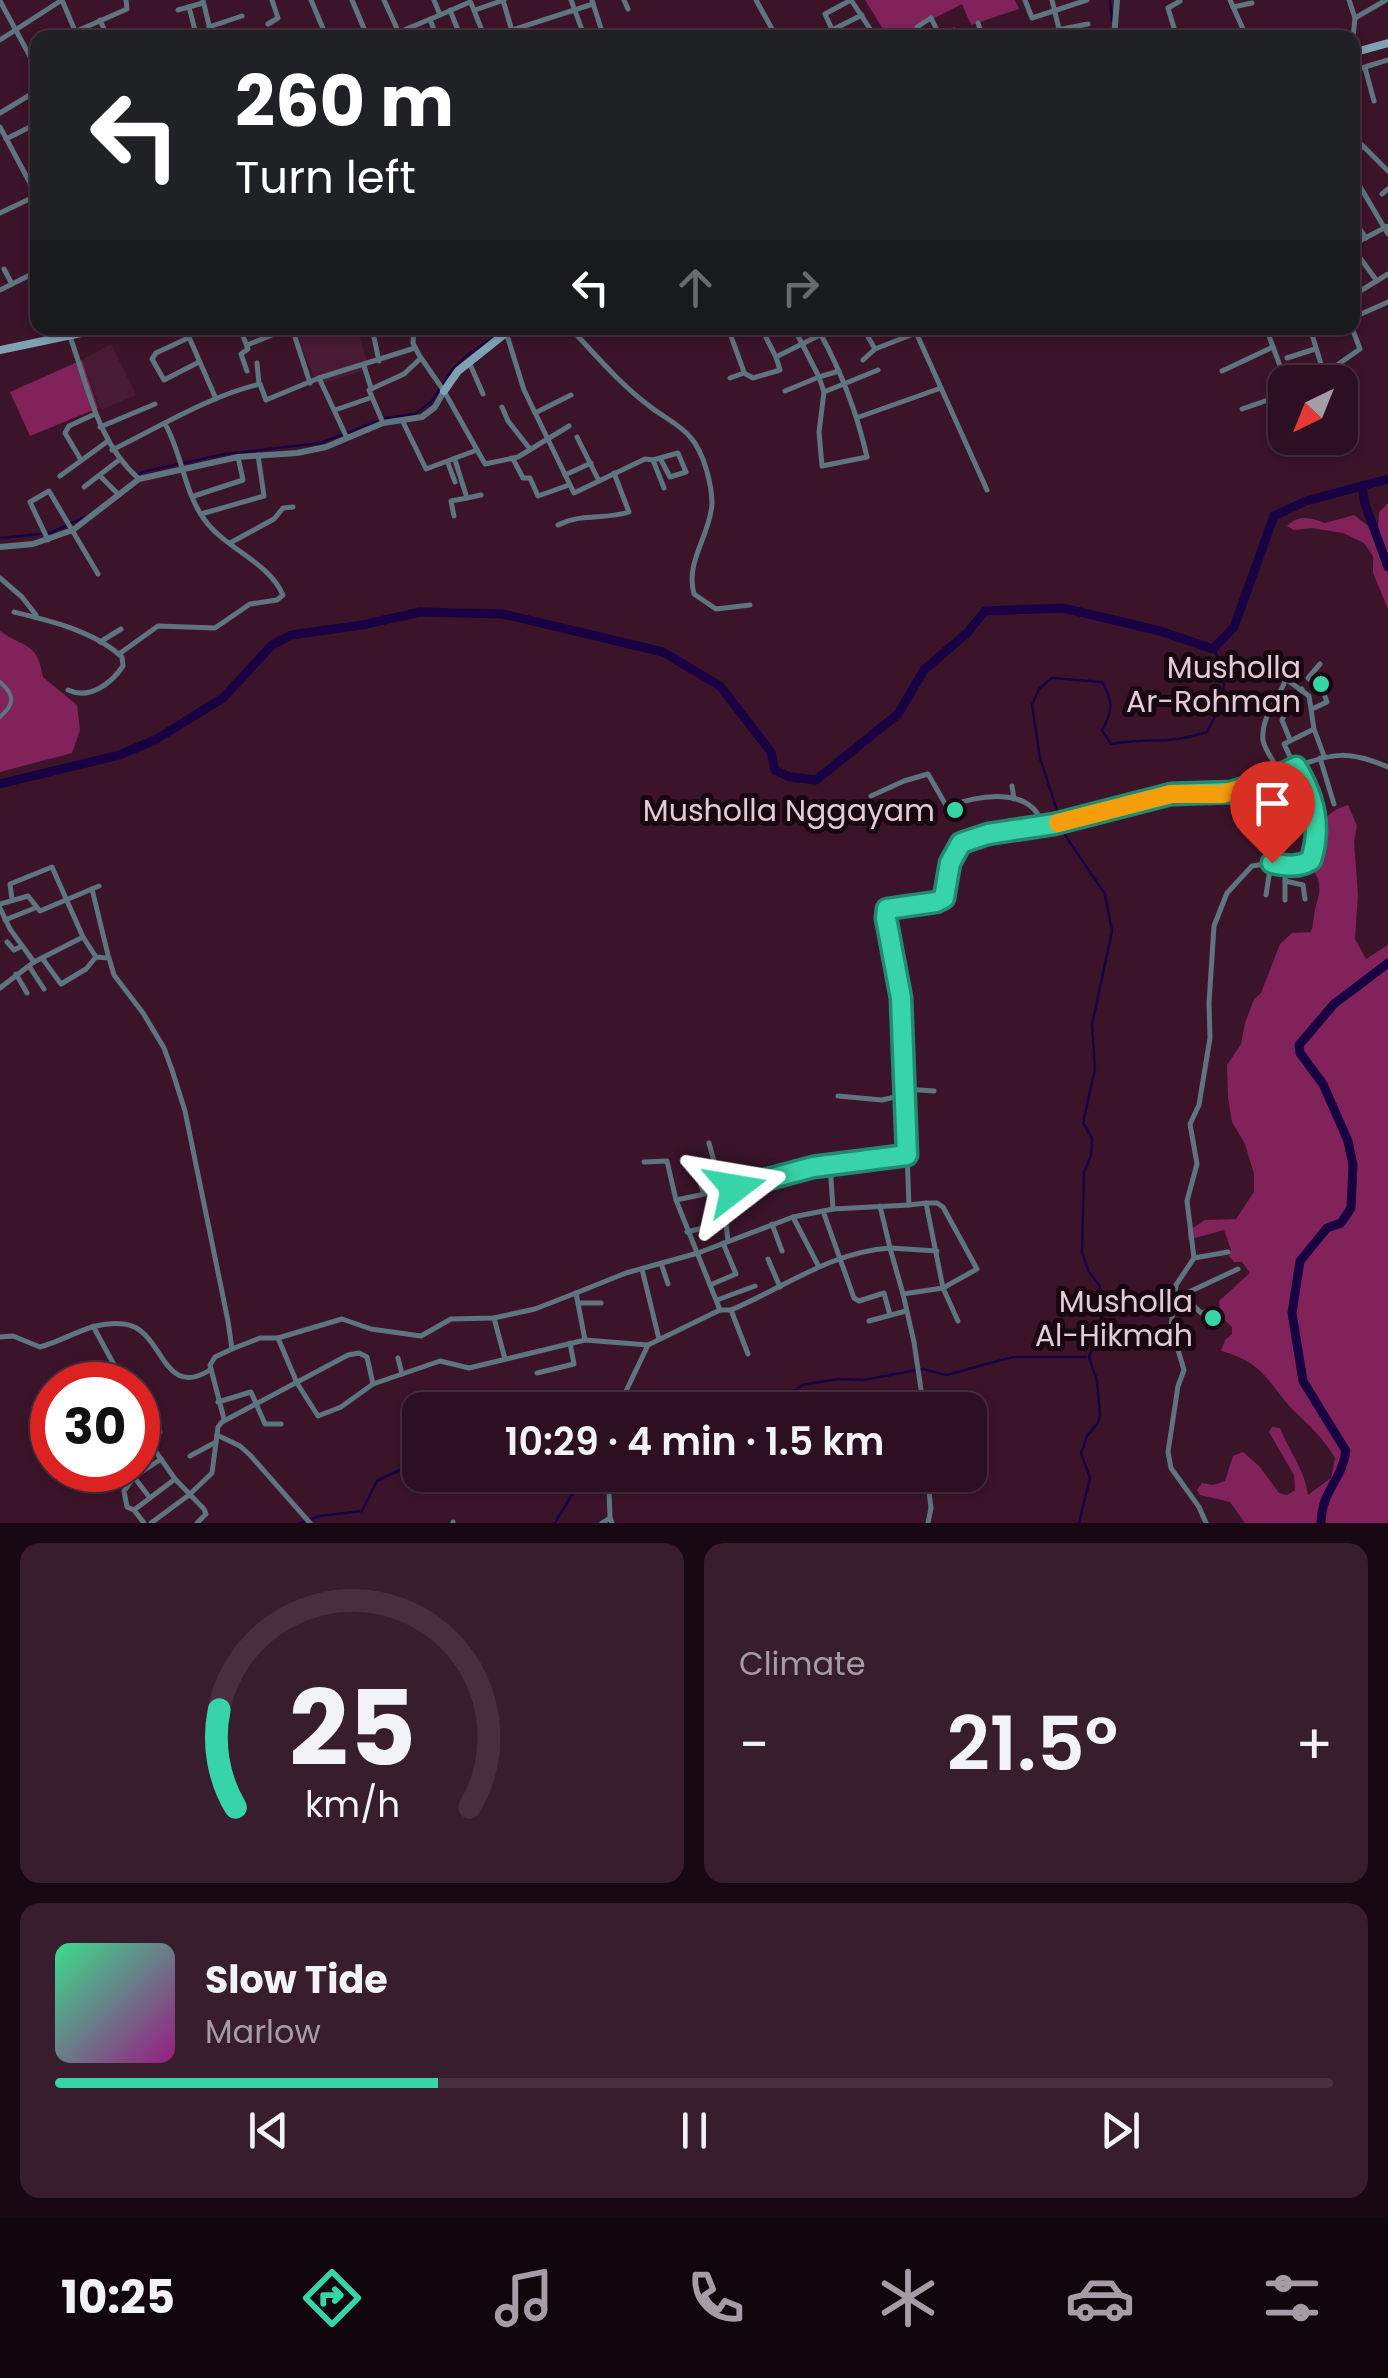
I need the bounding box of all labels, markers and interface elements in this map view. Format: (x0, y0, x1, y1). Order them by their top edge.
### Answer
text: 260 m (235, 52, 454, 151)
icon: left (70, 70, 200, 200)
text: Turn left (235, 146, 416, 209)
icon: left (563, 260, 618, 315)
icon: ahead (668, 260, 723, 315)
icon: right (773, 260, 828, 315)
north arrow (1268, 365, 1358, 455)
map controls (1268, 365, 1358, 455)
place label: Musholla Ar-Rohman (1126, 646, 1301, 723)
marker: Musholla Ar-Rohman (1310, 673, 1332, 695)
pin (1230, 761, 1315, 864)
icon: arrive (1245, 776, 1300, 831)
place label: Musholla Nggayam (643, 789, 935, 832)
marker: Musholla Nggayam (944, 799, 966, 821)
position arrow (683, 1136, 787, 1240)
place label: Musholla Al-Hikmah (1035, 1280, 1193, 1357)
marker: Musholla Al-Hikmah (1202, 1307, 1224, 1329)
speed limit sign: 30 (30, 1362, 160, 1492)
text: 10:29 · 4 min · 1.5 km (505, 1415, 884, 1468)
text: Climate (739, 1641, 866, 1686)
text: 25 (289, 1656, 415, 1801)
text: 21.5° (947, 1691, 1118, 1796)
text: − (739, 1706, 769, 1783)
text: + (1295, 1706, 1333, 1783)
text: km/h (304, 1779, 400, 1830)
text: Slow Tide (205, 1953, 388, 2006)
text: Marlow (205, 2009, 321, 2054)
icon: previous (241, 2103, 296, 2158)
icon: pause (667, 2103, 722, 2158)
icon: next (1093, 2103, 1148, 2158)
icon: directions (297, 2263, 367, 2333)
icon: music (489, 2263, 559, 2333)
icon: phone (681, 2263, 751, 2333)
icon: climate (873, 2263, 943, 2333)
icon: car (1065, 2263, 1135, 2333)
icon: filters (1257, 2263, 1327, 2333)
text: 10:25 (61, 2266, 175, 2329)

